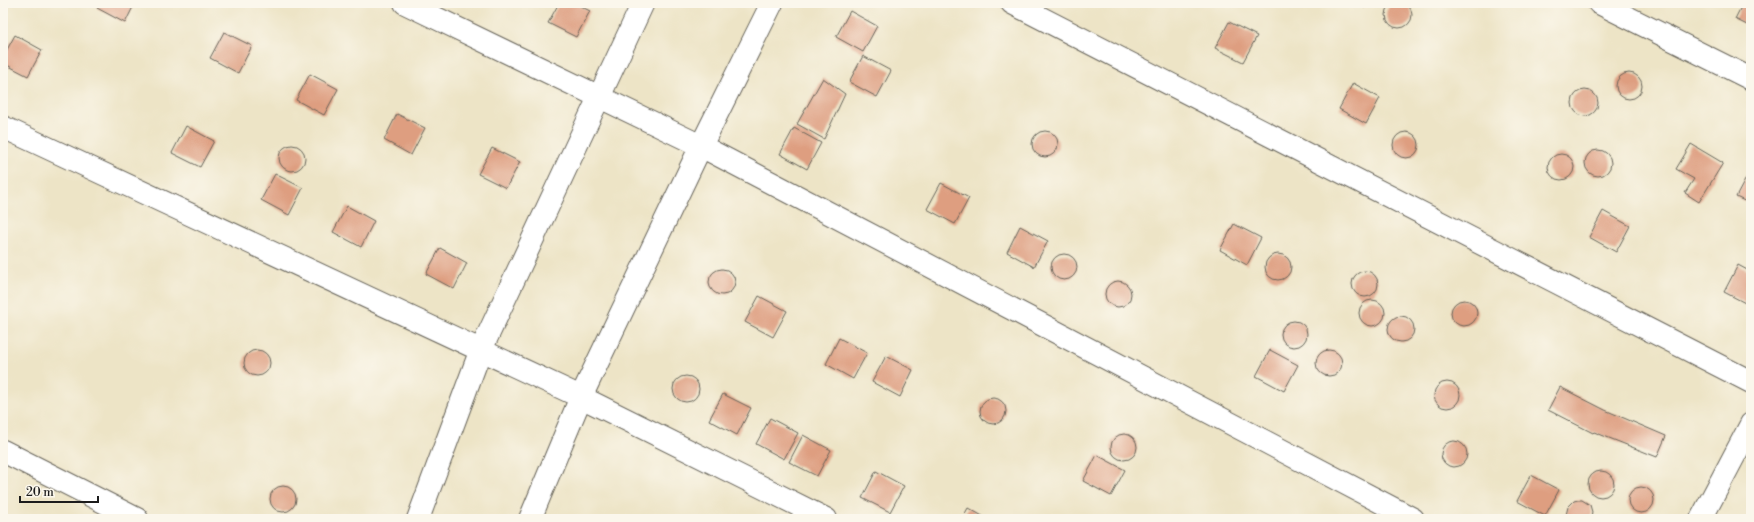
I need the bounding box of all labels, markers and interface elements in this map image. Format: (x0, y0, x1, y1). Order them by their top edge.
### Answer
scale bar (20, 478, 98, 504)
text: 20 m (26, 485, 54, 500)

